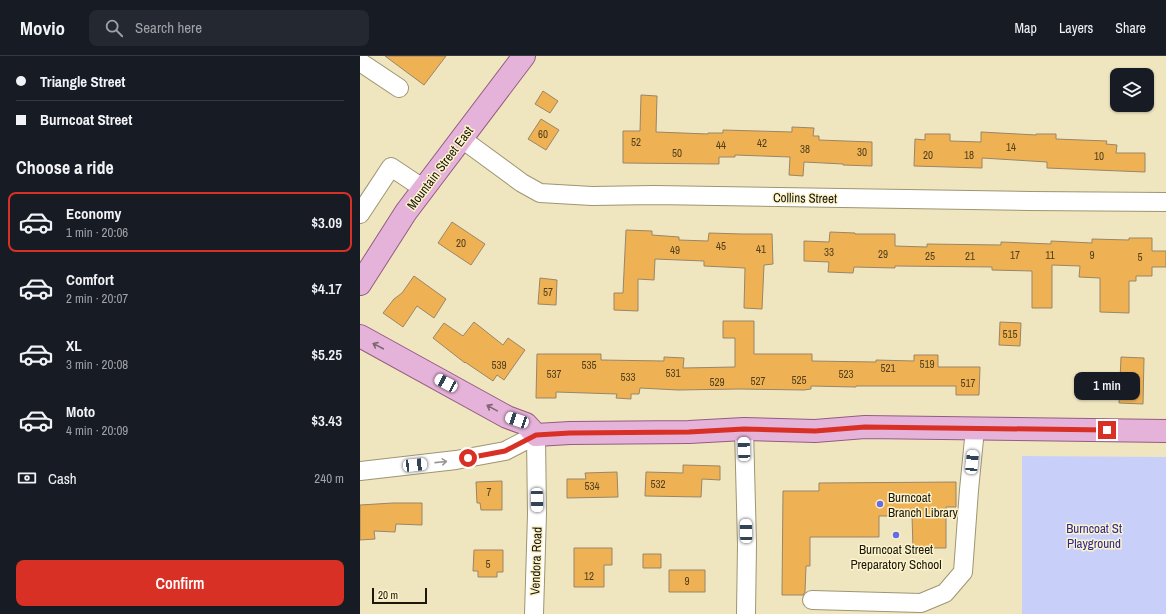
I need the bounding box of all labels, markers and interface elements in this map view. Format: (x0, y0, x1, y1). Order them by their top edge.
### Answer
search box (89, 10, 369, 46)
text: Movio (20, 15, 65, 41)
icon: search (103, 17, 125, 39)
text: Search here (135, 17, 202, 38)
text: Map (1015, 19, 1037, 37)
text: Layers (1059, 19, 1093, 37)
text: Share (1115, 19, 1146, 37)
map controls (1110, 68, 1154, 112)
button: layers (1110, 68, 1154, 112)
text: Triangle Street (40, 71, 125, 92)
text: Burncoat Street (40, 109, 132, 130)
street label: Mountain Street East (403, 123, 477, 213)
house number: 60 (538, 127, 548, 141)
house number: 52 (631, 135, 641, 149)
house number: 42 (757, 136, 767, 150)
house number: 44 (716, 138, 726, 152)
house number: 14 (1006, 140, 1016, 154)
house number: 38 (800, 142, 810, 156)
house number: 30 (857, 145, 867, 159)
house number: 50 (672, 146, 682, 160)
house number: 20 (923, 148, 933, 162)
house number: 18 (964, 148, 974, 162)
house number: 10 (1094, 149, 1104, 163)
text: Choose a ride (16, 155, 114, 180)
street label: Collins Street (773, 189, 837, 207)
text: Economy (66, 203, 121, 224)
icon: car (18, 204, 54, 240)
text: $3.09 (311, 212, 342, 233)
text: 1 min · 20:06 (66, 224, 128, 241)
house number: 20 (456, 236, 466, 250)
house number: 45 (716, 239, 726, 253)
house number: 41 (756, 242, 766, 256)
house number: 49 (670, 243, 680, 257)
house number: 33 (824, 245, 834, 259)
house number: 29 (878, 247, 888, 261)
house number: 17 (1010, 248, 1020, 262)
house number: 11 (1045, 248, 1055, 262)
house number: 9 (1089, 248, 1095, 262)
house number: 25 (925, 249, 935, 263)
house number: 21 (965, 249, 975, 263)
house number: 5 (1137, 250, 1143, 264)
text: Comfort (66, 269, 114, 290)
icon: car (18, 270, 54, 306)
text: $4.17 (311, 278, 342, 299)
house number: 57 (543, 285, 553, 299)
text: 2 min · 20:07 (66, 290, 128, 307)
house number: 515 (1002, 327, 1018, 341)
text: XL (66, 335, 82, 356)
icon: car (18, 336, 54, 372)
one-way arrow (372, 341, 384, 349)
text: $5.25 (311, 344, 342, 365)
text: 3 min · 20:08 (66, 356, 128, 373)
house number: 519 (919, 357, 935, 371)
house number: 539 (491, 358, 507, 372)
house number: 535 (581, 358, 597, 372)
house number: 521 (880, 361, 896, 375)
house number: 531 (665, 366, 681, 380)
house number: 537 (546, 367, 562, 381)
house number: 523 (838, 367, 854, 381)
house number: 533 (620, 370, 636, 384)
car (433, 372, 459, 394)
callout: 1 min (1074, 372, 1140, 400)
house number: 525 (791, 373, 807, 387)
house number: 527 (750, 374, 766, 388)
house number: 529 (709, 375, 725, 389)
house number: 517 (960, 376, 976, 390)
text: 1 min (1093, 377, 1121, 394)
text: Moto (66, 401, 95, 422)
icon: car (18, 402, 54, 438)
one-way arrow (486, 404, 498, 412)
text: $3.43 (311, 410, 342, 431)
car (504, 410, 530, 430)
route end (1098, 421, 1116, 439)
text: 4 min · 20:09 (66, 422, 128, 439)
car (738, 437, 750, 461)
route start (459, 449, 477, 467)
car (965, 449, 979, 475)
car (402, 458, 428, 472)
one-way arrow (434, 458, 447, 466)
icon: cash (16, 467, 38, 489)
text: Cash (48, 468, 77, 489)
text: 240 m (314, 470, 344, 487)
house number: 532 (650, 477, 666, 491)
house number: 534 (584, 479, 600, 493)
house number: 7 (486, 485, 492, 499)
car (531, 488, 543, 512)
place label: Burncoat Branch Library (888, 489, 959, 521)
marker: Burncoat Branch Library (875, 499, 885, 509)
car (740, 519, 752, 543)
park label: Burncoat St Playground (1066, 520, 1122, 552)
street label: Vendora Road (526, 527, 546, 595)
marker: Burncoat Street Preparatory School (891, 530, 901, 540)
place label: Burncoat Street Preparatory School (850, 541, 942, 573)
house number: 5 (485, 557, 491, 571)
button: Confirm (16, 560, 344, 606)
house number: 12 (584, 569, 594, 583)
house number: 9 (684, 574, 690, 588)
scale bar (372, 586, 427, 605)
text: 20 m (378, 588, 398, 602)

